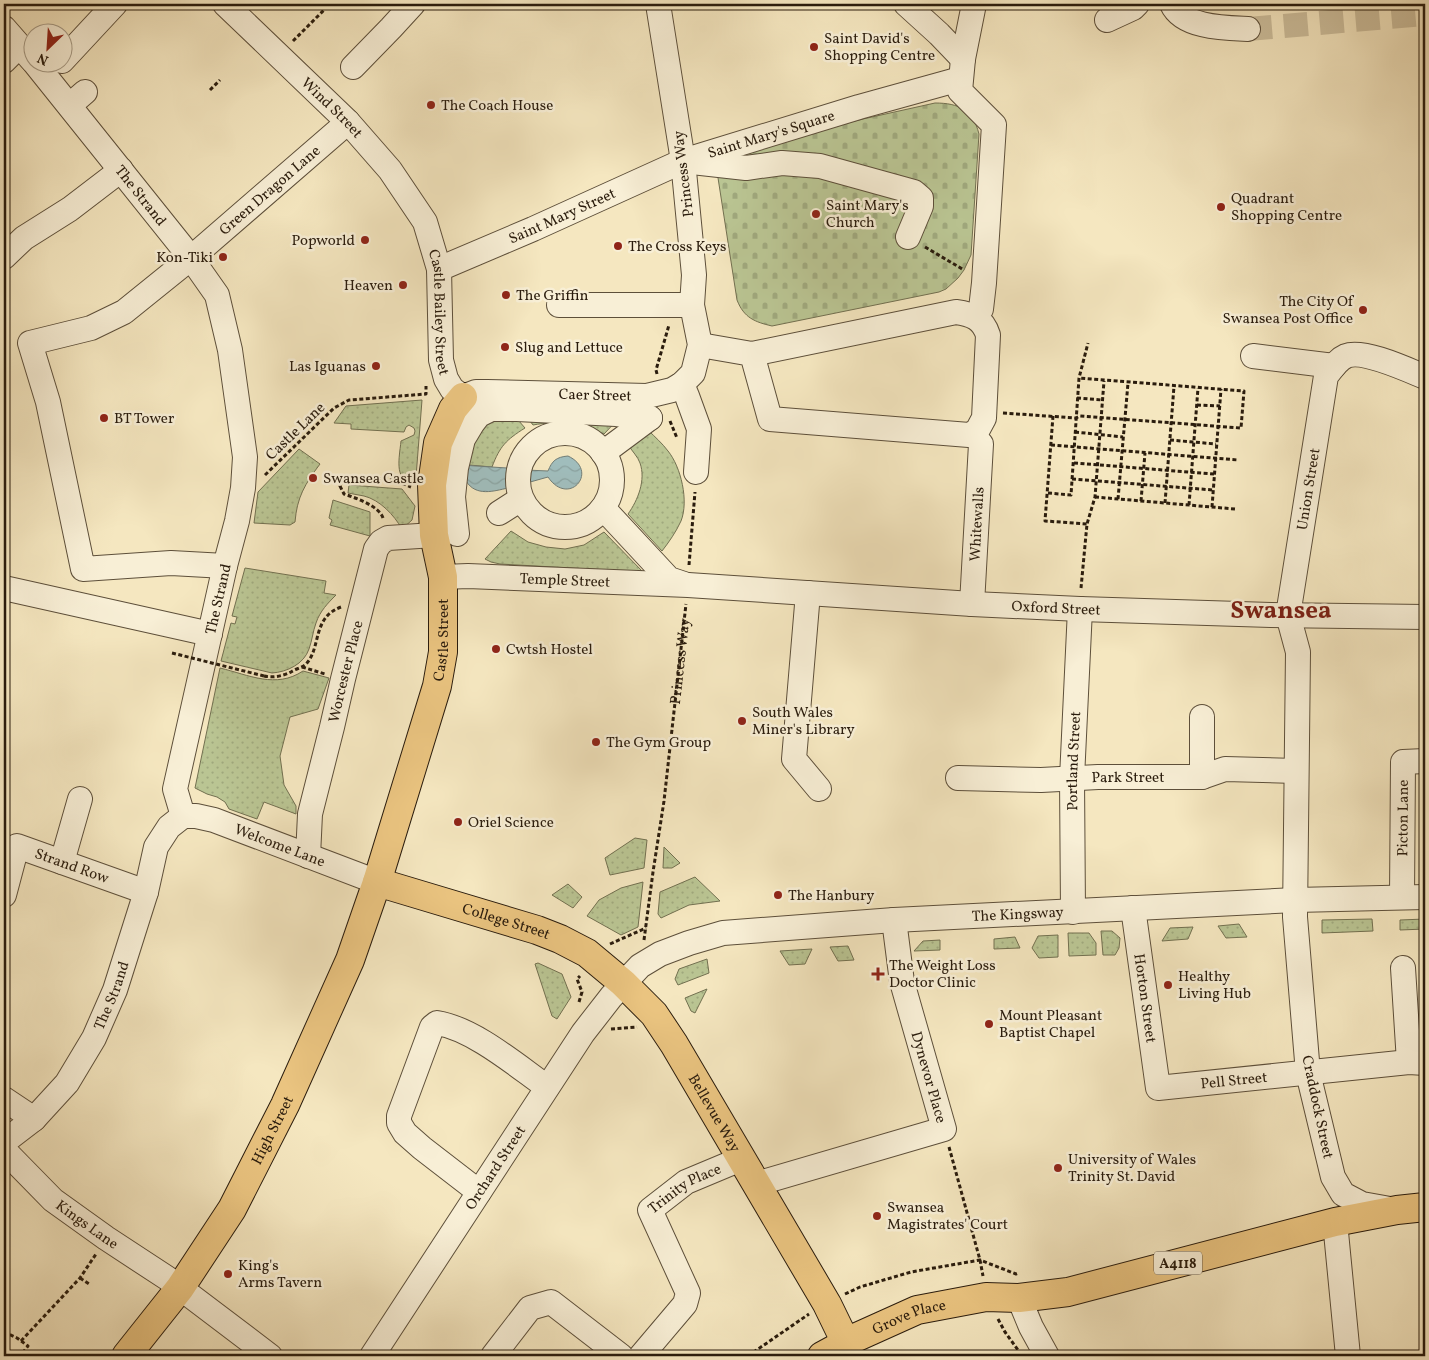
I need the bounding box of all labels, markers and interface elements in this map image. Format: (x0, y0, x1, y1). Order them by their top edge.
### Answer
north arrow (22, 22, 72, 72)
place label: Saint David's Shopping Centre (824, 29, 935, 67)
marker: Saint David's Shopping Centre (808, 41, 820, 53)
text: N (35, 48, 52, 69)
street label: Wind Street (296, 73, 367, 143)
place label: The Coach House (441, 96, 553, 117)
marker: The Coach House (425, 99, 437, 111)
street label: Saint Mary's Square (706, 106, 838, 165)
street label: Princess Way (669, 129, 700, 218)
street label: Green Dragon Lane (215, 141, 326, 241)
street label: The Strand (109, 162, 171, 231)
street label: Saint Mary Street (506, 184, 619, 250)
place label: Quadrant Shopping Centre (1231, 189, 1342, 227)
place label: Saint Mary's Church (826, 196, 909, 234)
marker: Quadrant Shopping Centre (1215, 201, 1227, 213)
marker: Saint Mary's Church (810, 208, 822, 220)
place label: Popworld (291, 231, 355, 252)
marker: Popworld (359, 234, 371, 246)
place label: The Cross Keys (628, 237, 727, 258)
marker: The Cross Keys (612, 240, 624, 252)
street label: Castle Bailey Street (422, 247, 454, 378)
place label: Kon-Tiki (156, 248, 213, 269)
marker: Kon-Tiki (217, 251, 229, 263)
place label: Heaven (344, 276, 393, 297)
marker: Heaven (397, 279, 409, 291)
place label: The Griffin (516, 286, 589, 307)
marker: The Griffin (500, 289, 512, 301)
place label: The City Of Swansea Post Office (1223, 292, 1355, 330)
marker: The City Of Swansea Post Office (1357, 304, 1369, 316)
place label: Slug and Lettuce (515, 338, 623, 359)
marker: Slug and Lettuce (499, 341, 511, 353)
place label: Las Iguanas (289, 357, 366, 378)
marker: Las Iguanas (370, 360, 382, 372)
street label: Caer Street (558, 385, 632, 408)
street label: Castle Lane (262, 398, 330, 466)
place label: BT Tower (114, 409, 174, 430)
marker: BT Tower (98, 412, 110, 424)
street label: Union Street (1293, 447, 1326, 532)
place label: Swansea Castle (323, 469, 424, 490)
marker: Swansea Castle (307, 472, 319, 484)
street label: Whitewalls (965, 486, 991, 562)
street label: The Strand (201, 562, 238, 637)
street label: Temple Street (519, 569, 611, 594)
district label: Swansea (1230, 594, 1332, 629)
street label: Oxford Street (1011, 597, 1101, 622)
street label: Castle Street (429, 599, 455, 683)
street label: Princess Way (666, 617, 696, 706)
street label: Worcester Place (324, 618, 369, 725)
place label: Cwtsh Hostel (506, 640, 593, 661)
marker: Cwtsh Hostel (490, 643, 502, 655)
place label: South Wales Miner's Library (752, 703, 855, 741)
street label: Portland Street (1063, 711, 1087, 811)
marker: South Wales Miner's Library (736, 715, 748, 727)
place label: The Gym Group (606, 733, 711, 754)
marker: The Gym Group (590, 736, 602, 748)
street label: Park Street (1091, 768, 1164, 789)
street label: Picton Lane (1393, 779, 1415, 857)
place label: Oriel Science (468, 813, 554, 834)
marker: Oriel Science (452, 816, 464, 828)
street label: Welcome Lane (231, 820, 328, 873)
street label: Strand Row (32, 844, 112, 890)
place label: The Hanbury (788, 886, 874, 907)
marker: The Hanbury (772, 889, 784, 901)
street label: College Street (459, 899, 553, 946)
street label: The Kingsway (971, 903, 1064, 928)
street label: Horton Street (1127, 952, 1161, 1044)
place label: The Weight Loss Doctor Clinic (889, 956, 996, 994)
street label: The Strand (90, 959, 135, 1034)
marker: The Weight Loss Doctor Clinic (871, 967, 885, 981)
place label: Healthy Living Hub (1178, 967, 1251, 1005)
marker: Healthy Living Hub (1162, 979, 1174, 991)
place label: Mount Pleasant Baptist Chapel (999, 1006, 1102, 1044)
marker: Mount Pleasant Baptist Chapel (983, 1018, 995, 1030)
street label: Dynevor Place (904, 1029, 951, 1126)
street label: Craddock Street (1295, 1054, 1338, 1161)
street label: Pell Street (1200, 1068, 1268, 1096)
street label: Bellevue Way (682, 1071, 745, 1157)
street label: High Street (247, 1093, 300, 1169)
street label: Orchard Street (461, 1122, 532, 1215)
place label: University of Wales Trinity St. David (1068, 1150, 1196, 1188)
street label: Trinity Place (644, 1159, 725, 1220)
marker: University of Wales Trinity St. David (1052, 1162, 1064, 1174)
street label: Kings Lane (51, 1196, 122, 1255)
place label: Swansea Magistrates' Court (887, 1198, 1008, 1236)
marker: Swansea Magistrates' Court (871, 1210, 883, 1222)
road number: A4118 (1154, 1252, 1202, 1274)
place label: King's Arms Tavern (238, 1256, 322, 1294)
marker: King's Arms Tavern (222, 1268, 234, 1280)
street label: Grove Place (869, 1296, 948, 1341)

